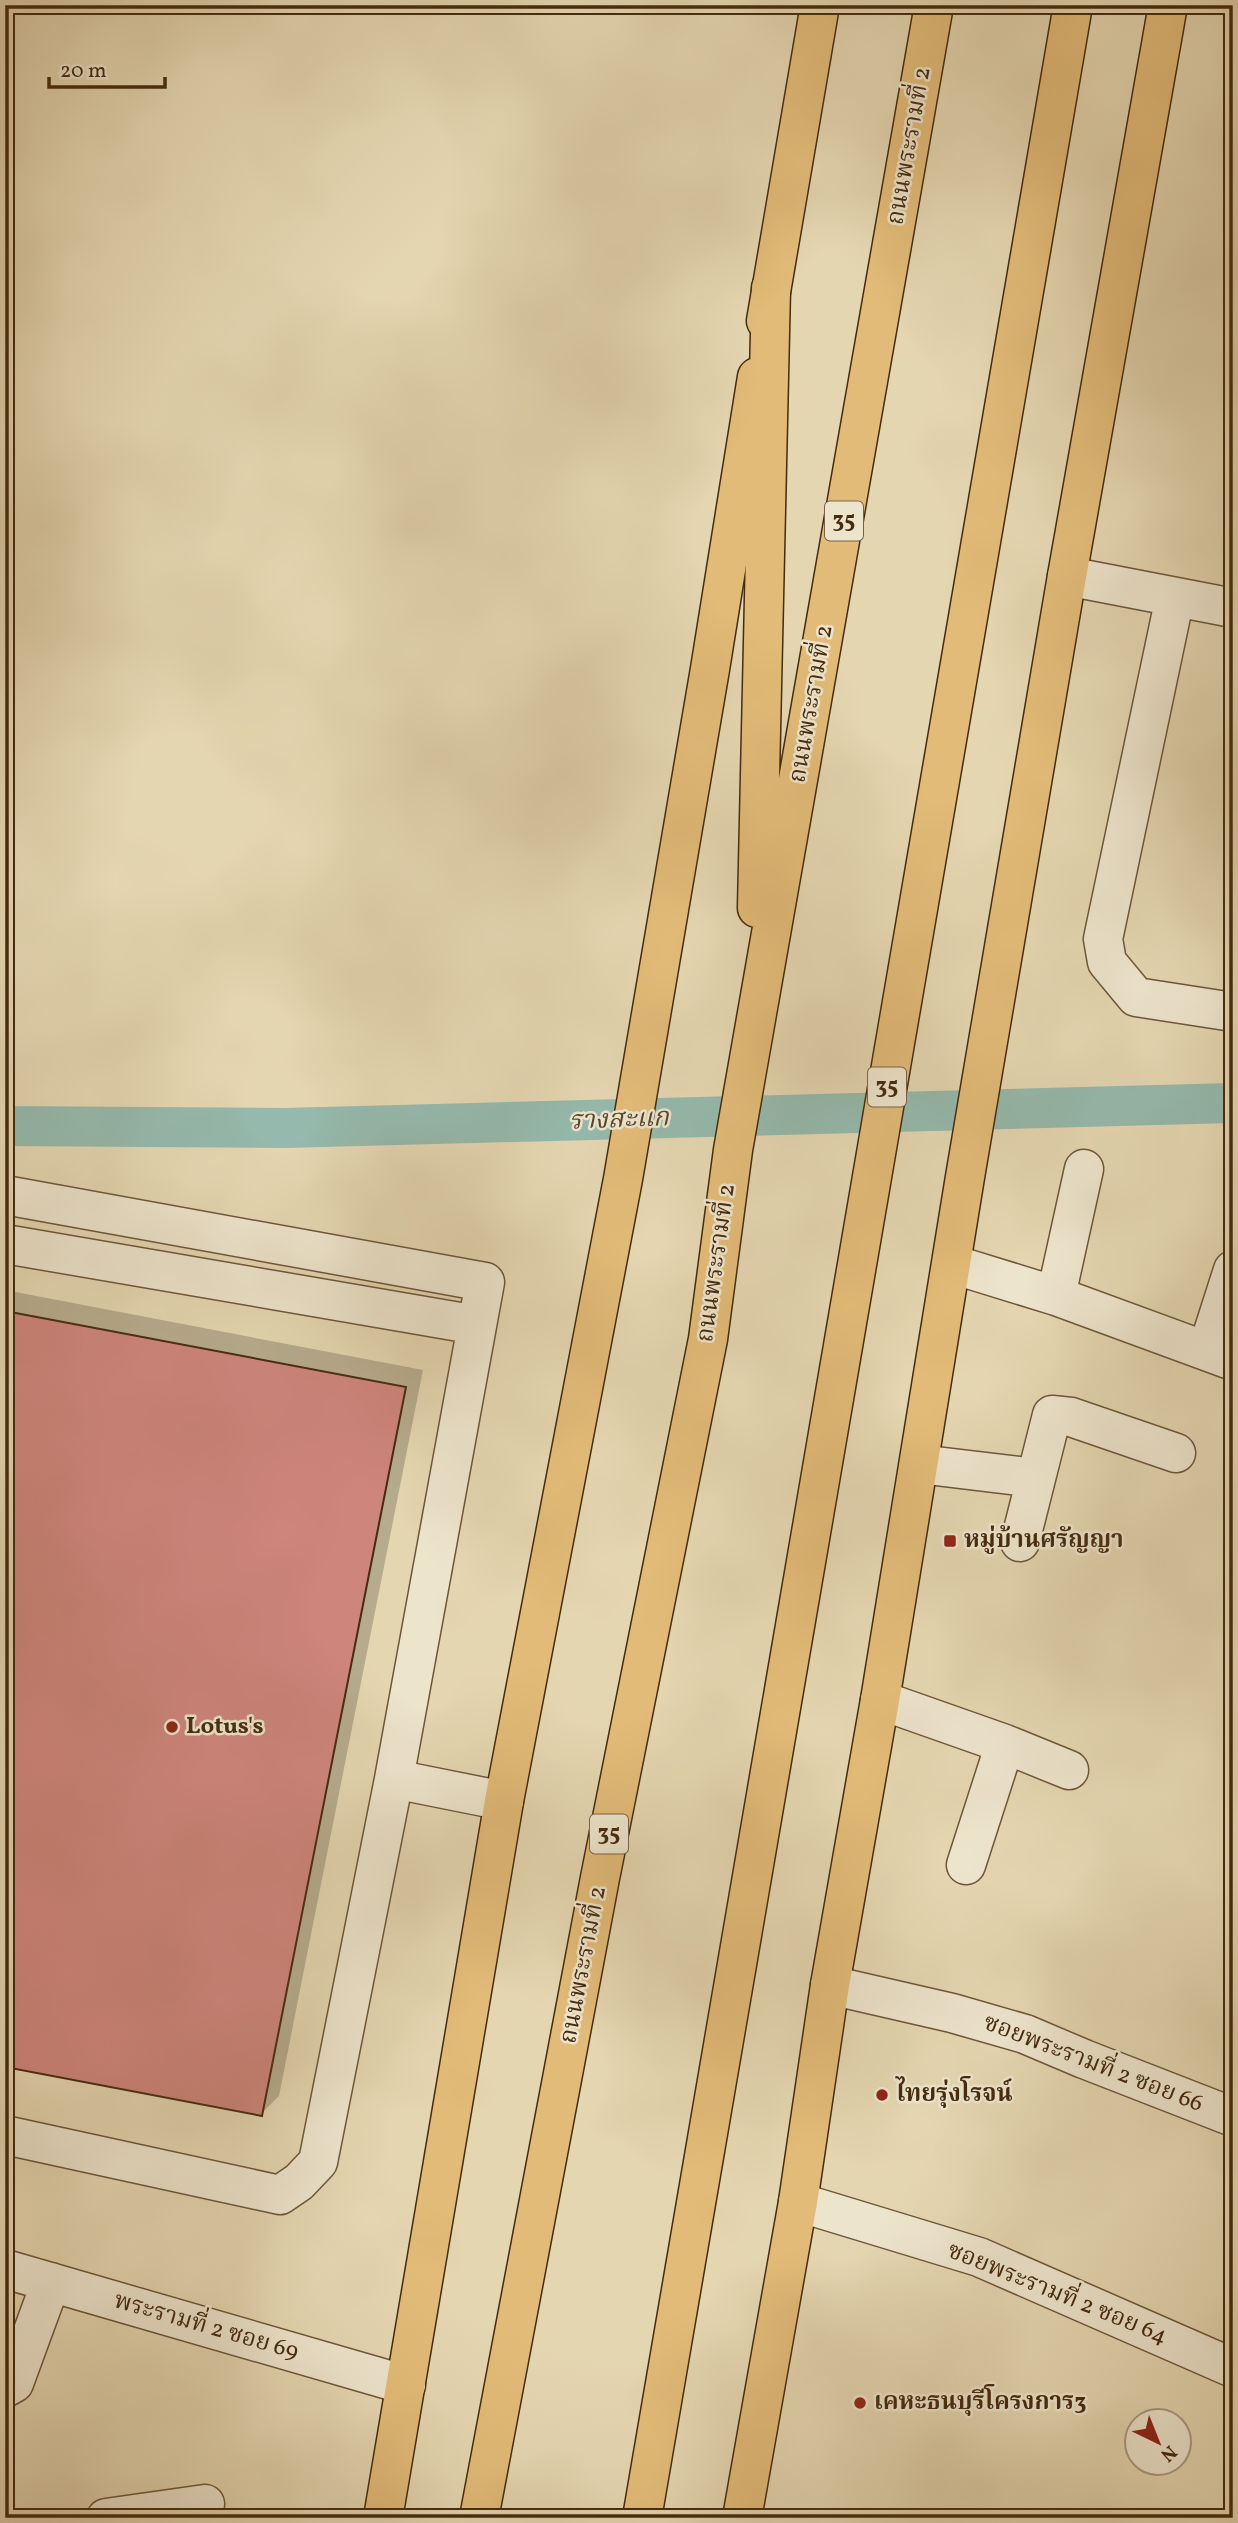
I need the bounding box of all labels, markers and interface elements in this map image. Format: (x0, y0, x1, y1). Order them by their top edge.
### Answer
scale bar (49, 46, 164, 90)
text: 20 m (60, 57, 106, 86)
street label: ถนนพระรามที่ 2 (876, 64, 941, 228)
road number: 35 (825, 502, 863, 540)
street label: ถนนพระรามที่ 2 (778, 622, 843, 786)
road number: 35 (868, 1068, 906, 1106)
water label: รางสะแก (568, 1100, 671, 1140)
street label: ถนนพระรามที่ 2 (686, 1181, 745, 1345)
place label: หมู่บ้านศรัญญา (964, 1524, 1124, 1558)
marker: หมู่บ้านศรัญญา (942, 1533, 958, 1549)
place label: Lotus's (186, 1710, 264, 1744)
marker: Lotus's (164, 1719, 180, 1735)
road number: 35 (590, 1814, 628, 1854)
street label: ถนนพระรามที่ 2 (549, 1883, 616, 2047)
street label: ซอยพระรามที่ 2 ซอย 66 (978, 2004, 1209, 2122)
place label: ไทยรุ่งโรจน์ (895, 2076, 1013, 2112)
marker: ไทยรุ่งโรจน์ (874, 2087, 890, 2103)
street label: ซอยพระรามที่ 2 ซอย 64 (942, 2232, 1173, 2354)
street label: พระรามที่ 2 ซอย 69 (110, 2282, 303, 2370)
place label: เคหะธนบุรีโครงการ3 (874, 2384, 1086, 2420)
marker: เคหะธนบุรีโครงการ3 (852, 2395, 868, 2411)
north arrow (1122, 2408, 1192, 2478)
text: N (1154, 2439, 1182, 2467)

